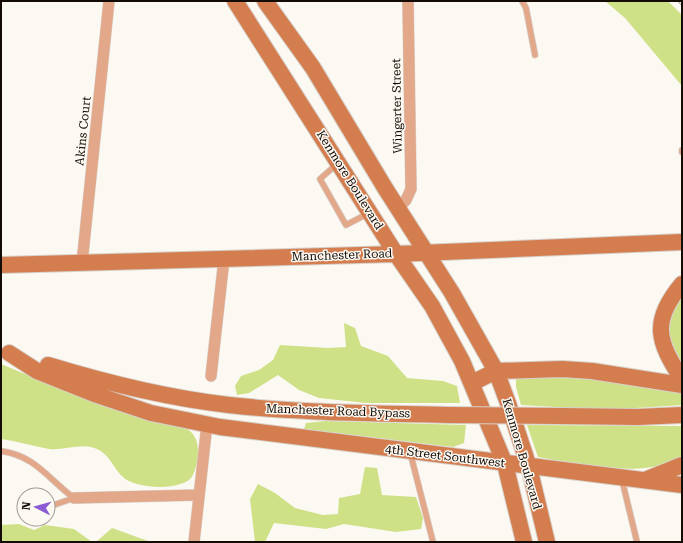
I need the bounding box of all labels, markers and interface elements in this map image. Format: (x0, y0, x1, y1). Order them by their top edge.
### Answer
street label: Wingerter Street (389, 58, 405, 154)
street label: Akins Court (72, 95, 94, 166)
street label: Kenmore Boulevard (314, 128, 386, 232)
street label: Manchester Road (291, 246, 393, 264)
street label: Kenmore Boulevard (500, 397, 545, 511)
street label: Manchester Road Bypass (266, 401, 411, 421)
street label: 4th Street Southwest (384, 442, 506, 470)
north arrow (16, 487, 56, 527)
text: N (20, 501, 34, 511)

